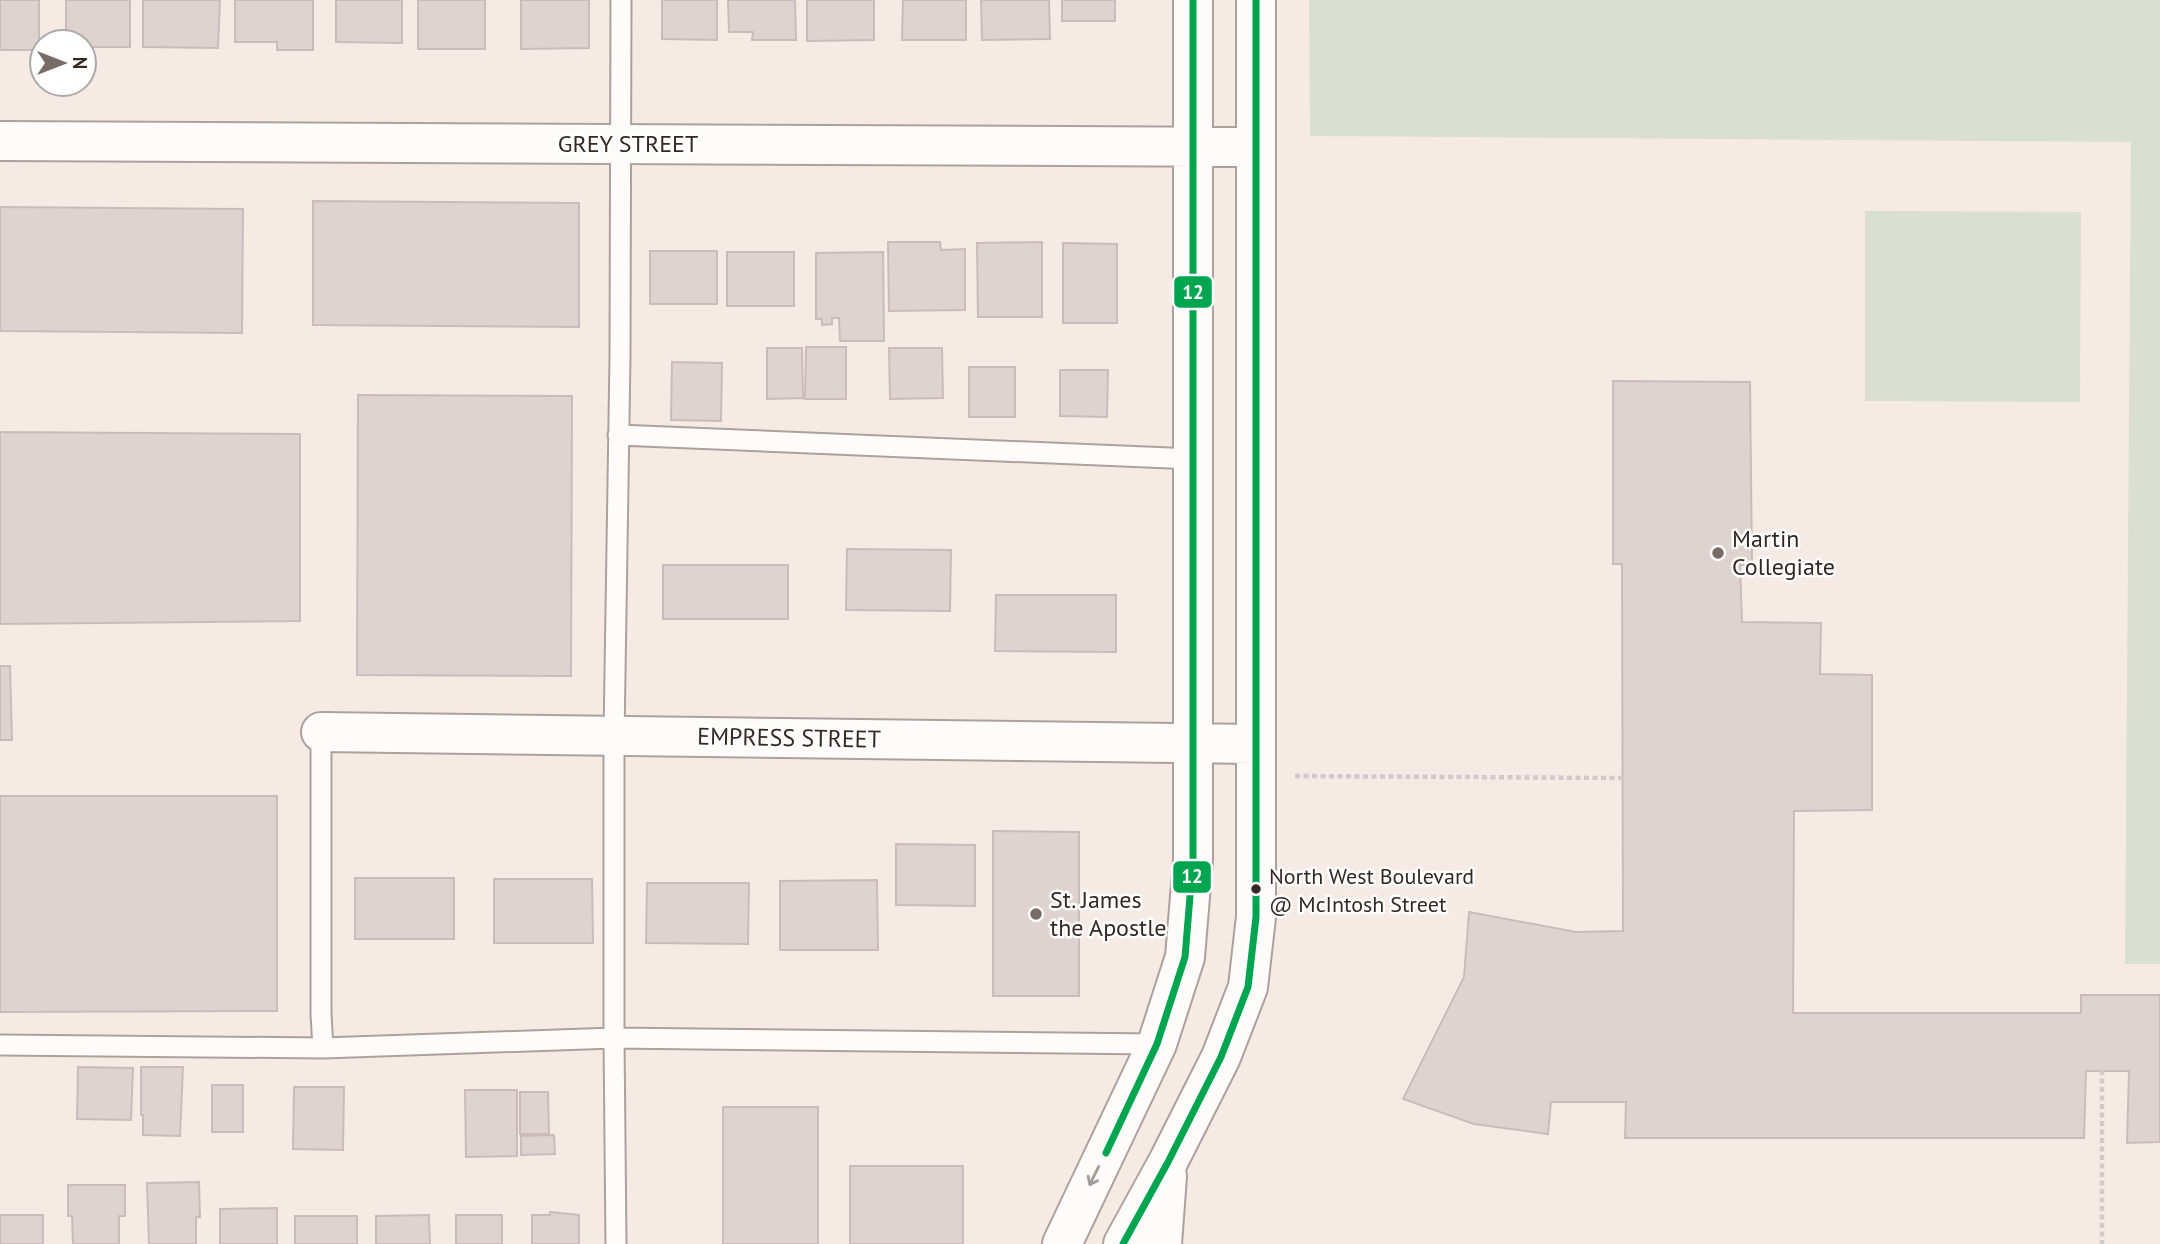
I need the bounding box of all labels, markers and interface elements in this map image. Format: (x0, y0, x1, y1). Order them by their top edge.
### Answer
north arrow (28, 28, 98, 98)
text: N (68, 57, 92, 69)
street label: GREY STREET (558, 128, 698, 159)
line badge: 12 (1173, 275, 1213, 309)
text: 12 (1182, 280, 1204, 304)
place label: Martin Collegiate (1732, 523, 1835, 582)
marker: Martin Collegiate (1710, 545, 1726, 561)
street label: EMPRESS STREET (697, 720, 881, 755)
line badge: 12 (1172, 860, 1212, 894)
place label: North West Boulevard @ McIntosh Street (1269, 862, 1474, 918)
text: 12 (1181, 864, 1203, 888)
marker: North West Boulevard @ McIntosh Street (1249, 882, 1263, 896)
place label: St. James the Apostle (1050, 884, 1166, 943)
marker: St. James the Apostle (1028, 906, 1044, 922)
one-way arrow (1087, 1165, 1100, 1186)

